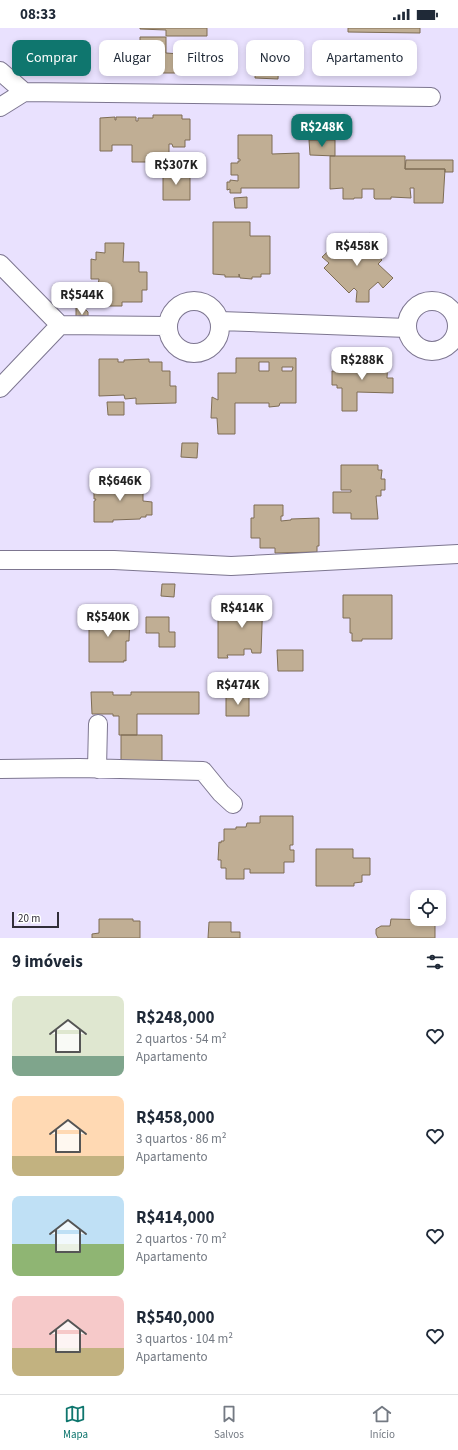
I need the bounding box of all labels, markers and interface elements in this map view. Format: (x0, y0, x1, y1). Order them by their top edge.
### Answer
text: 08:33 (20, 4, 56, 25)
chip: Comprar (12, 40, 91, 76)
chip: Alugar (99, 40, 165, 76)
chip: Filtros (173, 40, 238, 76)
chip: Novo (246, 40, 304, 76)
chip: Apartamento (312, 40, 417, 76)
pin: R$248K (289, 114, 355, 148)
text: R$248K (300, 118, 344, 136)
pin: R$307K (143, 152, 209, 186)
text: R$307K (154, 156, 198, 174)
pin: R$458K (324, 233, 390, 267)
text: R$458K (335, 237, 379, 255)
pin: R$544K (49, 282, 115, 316)
text: R$544K (60, 286, 104, 304)
pin: R$288K (329, 347, 395, 381)
text: R$288K (340, 351, 384, 369)
pin: R$646K (87, 468, 153, 502)
text: R$646K (98, 472, 142, 490)
pin: R$414K (209, 595, 275, 629)
text: R$414K (220, 599, 264, 617)
pin: R$540K (75, 604, 141, 638)
text: R$540K (86, 608, 130, 626)
pin: R$474K (205, 672, 271, 706)
text: R$474K (216, 676, 260, 694)
map controls (410, 890, 446, 926)
button: locate (410, 890, 446, 926)
scale bar (12, 910, 59, 929)
text: 20 m (18, 911, 40, 926)
text: 9 imóveis (12, 950, 83, 974)
icon: filters (424, 951, 446, 973)
text: R$248,000 (136, 1006, 214, 1030)
icon: home (44, 1012, 92, 1060)
icon: heart (424, 1025, 446, 1047)
text: 2 quartos · 54 m² (136, 1030, 227, 1048)
text: Apartamento (136, 1048, 207, 1066)
text: R$458,000 (136, 1106, 214, 1130)
icon: home (44, 1112, 92, 1160)
icon: heart (424, 1125, 446, 1147)
text: 3 quartos · 86 m² (136, 1130, 227, 1148)
text: Apartamento (136, 1148, 207, 1166)
text: R$414,000 (136, 1206, 214, 1230)
icon: home (44, 1212, 92, 1260)
icon: heart (424, 1225, 446, 1247)
text: 2 quartos · 70 m² (136, 1230, 227, 1248)
text: Apartamento (136, 1248, 207, 1266)
text: R$540,000 (136, 1306, 214, 1330)
icon: home (44, 1312, 92, 1360)
icon: heart (424, 1325, 446, 1347)
text: 3 quartos · 104 m² (136, 1330, 233, 1348)
text: Apartamento (136, 1348, 207, 1366)
tab: Mapa (63, 1403, 88, 1442)
tab: Salvos (214, 1403, 244, 1442)
tab: Início (370, 1403, 395, 1442)

